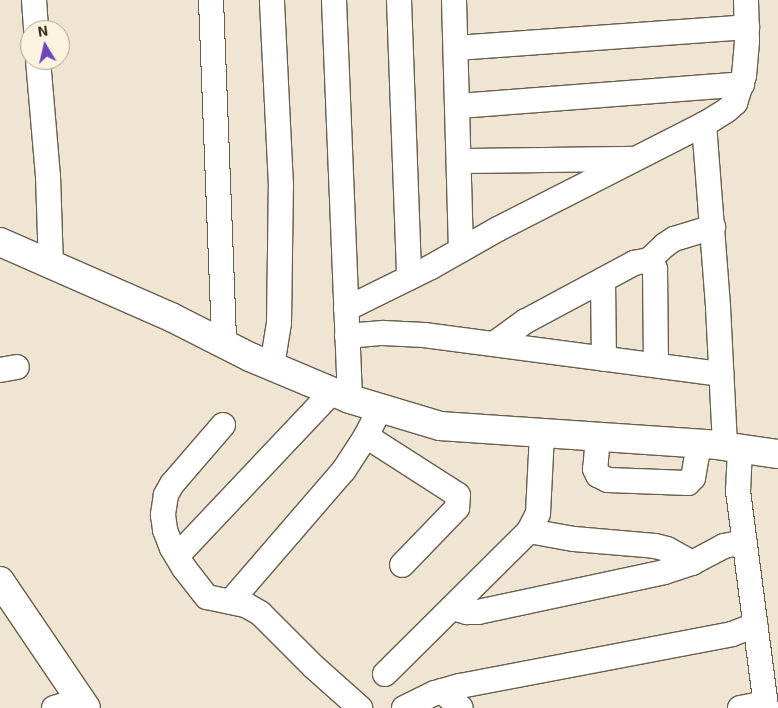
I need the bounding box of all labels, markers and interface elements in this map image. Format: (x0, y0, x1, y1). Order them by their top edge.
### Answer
north arrow (20, 20, 70, 70)
text: N (36, 21, 49, 40)

